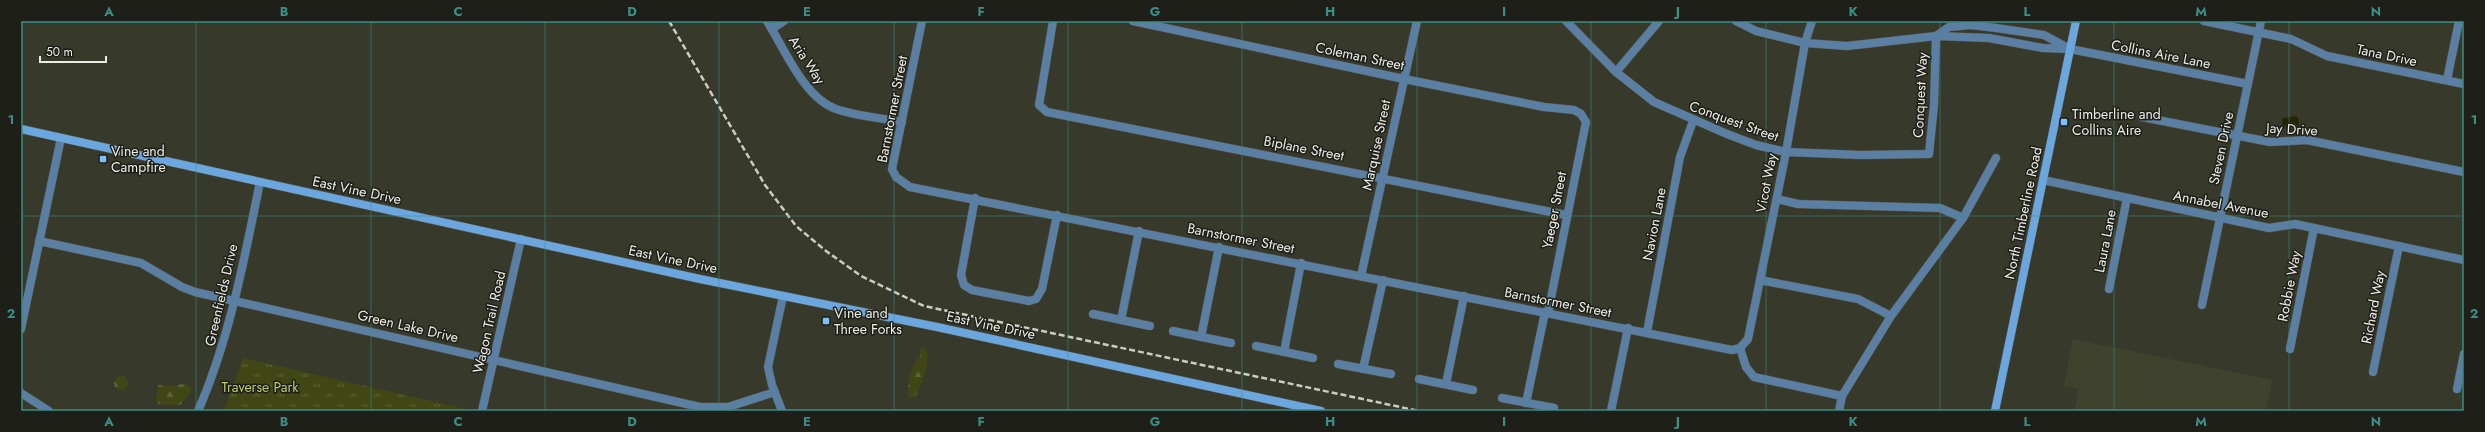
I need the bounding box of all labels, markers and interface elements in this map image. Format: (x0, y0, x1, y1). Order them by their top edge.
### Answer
text: A (103, 2, 114, 21)
text: B (280, 2, 289, 21)
text: C (453, 2, 463, 21)
text: D (627, 2, 637, 21)
text: E (803, 2, 811, 21)
text: F (977, 2, 985, 21)
text: G (1150, 2, 1161, 21)
text: H (1325, 2, 1335, 21)
text: I (1502, 2, 1506, 21)
text: J (1673, 2, 1680, 21)
text: K (1848, 2, 1858, 21)
text: L (2024, 2, 2031, 21)
text: M (2195, 2, 2207, 21)
text: N (2371, 2, 2381, 21)
street label: Aria Way (784, 32, 831, 89)
street label: Collins Aire Lane (2110, 35, 2212, 73)
street label: Coleman Street (1314, 37, 1407, 75)
scale bar (40, 38, 106, 64)
street label: Tana Drive (2355, 39, 2419, 71)
text: 50 m (46, 43, 73, 61)
street label: Conquest Way (1908, 51, 1932, 138)
street label: Barnstormer Street (872, 53, 912, 164)
street label: Conquest Street (1687, 96, 1782, 147)
street label: Marquise Street (1357, 97, 1395, 192)
place label: Timberline and Collins Aire (2072, 104, 2161, 140)
text: 1 (8, 110, 14, 129)
street label: Steven Drive (2204, 110, 2238, 186)
text: 1 (2471, 110, 2477, 129)
marker: Timberline and Collins Aire (2059, 117, 2069, 127)
street label: Jay Drive (2264, 118, 2318, 140)
street label: Biplane Street (1262, 130, 1347, 166)
place label: Vine and Campfire (111, 141, 166, 177)
street label: North Timberline Road (1999, 145, 2047, 281)
street label: Vicot Way (1750, 151, 1782, 214)
marker: Vine and Campfire (98, 154, 108, 164)
street label: Yaeger Street (1537, 169, 1571, 250)
street label: East Vine Drive (311, 171, 403, 209)
street label: Annabel Avenue (2172, 185, 2270, 223)
street label: Navion Lane (1637, 186, 1671, 262)
street label: Laura Lane (2089, 208, 2121, 274)
street label: Barnstormer Street (1186, 218, 1297, 258)
street label: East Vine Drive (627, 240, 719, 278)
street label: Greenfields Drive (200, 242, 242, 348)
street label: Robbie Way (2272, 248, 2306, 323)
street label: Richard Way (2356, 268, 2390, 345)
street label: Wagon Trail Road (467, 269, 511, 375)
street label: Barnstormer Street (1503, 282, 1614, 322)
place label: Vine and Three Forks (834, 303, 902, 339)
text: 2 (7, 304, 15, 323)
text: 2 (2470, 304, 2478, 323)
street label: Green Lake Drive (356, 305, 460, 347)
street label: East Vine Drive (945, 306, 1037, 344)
marker: Vine and Three Forks (821, 316, 831, 326)
park label: Traverse Park (222, 377, 299, 397)
text: A (103, 412, 114, 431)
text: B (280, 412, 289, 431)
text: C (453, 412, 463, 431)
text: D (627, 412, 637, 431)
text: E (803, 412, 811, 431)
text: F (977, 412, 985, 431)
text: G (1150, 412, 1161, 431)
text: H (1325, 412, 1335, 431)
text: I (1502, 412, 1506, 431)
text: J (1673, 412, 1680, 431)
text: K (1848, 412, 1858, 431)
text: L (2024, 412, 2031, 431)
text: M (2195, 412, 2207, 431)
text: N (2371, 412, 2381, 431)

